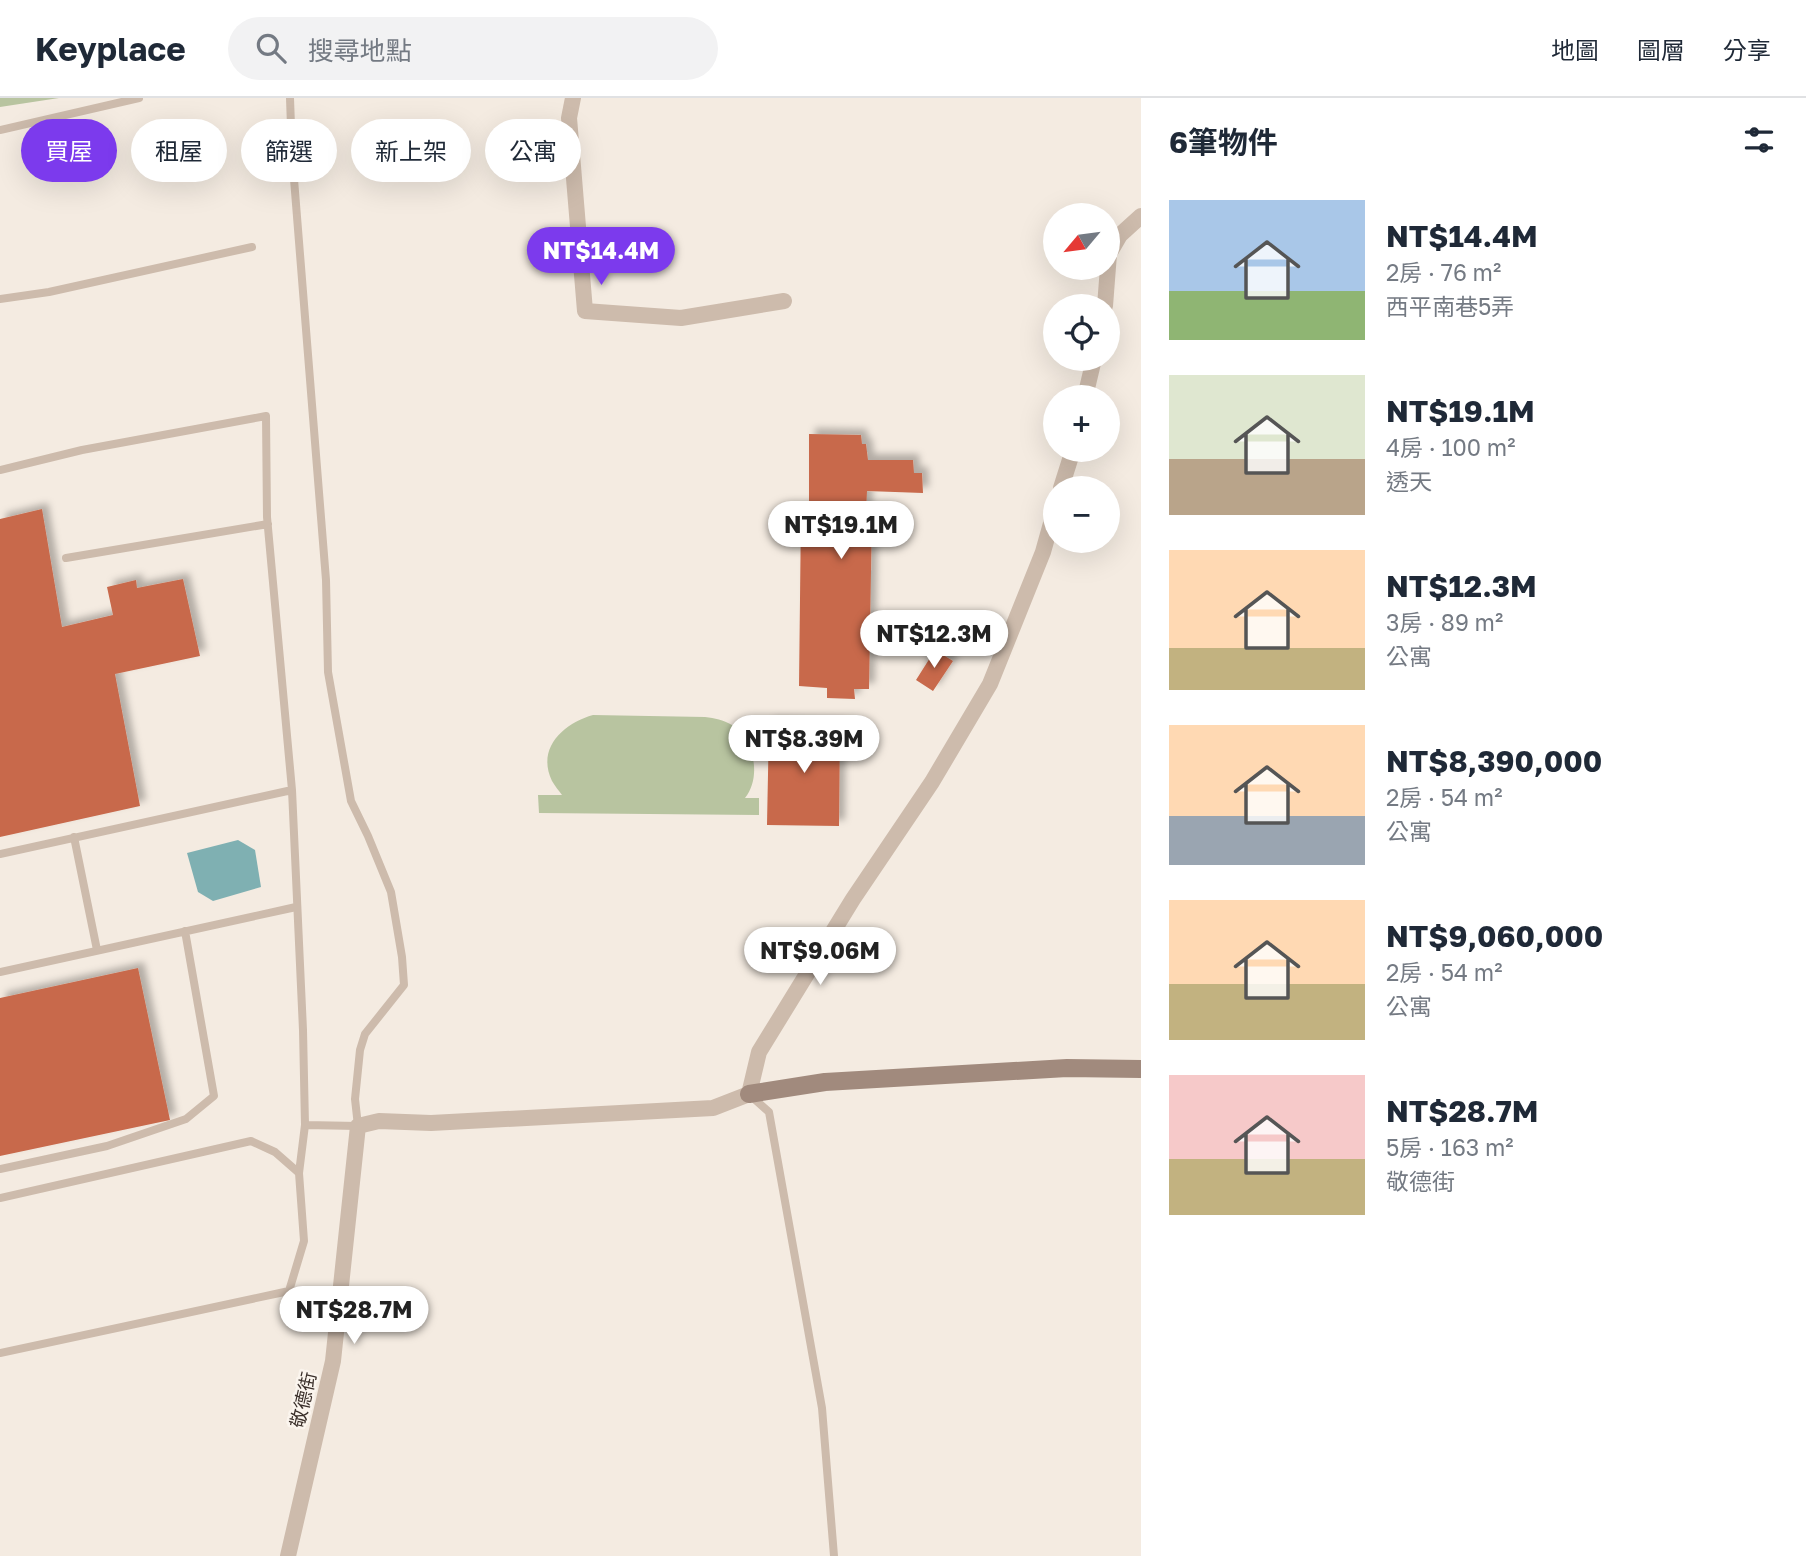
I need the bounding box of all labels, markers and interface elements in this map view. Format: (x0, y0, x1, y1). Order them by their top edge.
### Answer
search box (228, 17, 718, 80)
text: Keyplace (35, 29, 186, 68)
icon: search (252, 29, 290, 67)
text: 搜尋地點 (308, 35, 412, 66)
text: 地圖 (1551, 35, 1599, 64)
text: 圖層 (1637, 35, 1685, 64)
text: 分享 (1723, 35, 1771, 64)
chip: 買屋 (21, 119, 117, 182)
chip: 租屋 (131, 119, 227, 182)
chip: 篩選 (241, 119, 337, 182)
chip: 新上架 (351, 119, 471, 182)
chip: 公寓 (485, 119, 581, 182)
icon: filters (1740, 121, 1778, 159)
text: 6筆物件 (1169, 124, 1278, 160)
north arrow (1043, 203, 1120, 280)
map controls (1043, 203, 1120, 553)
text: NT$14.4M (1386, 218, 1538, 254)
pin: NT$14.4M (529, 228, 673, 287)
icon: home (1225, 228, 1309, 312)
text: NT$14.4M (543, 236, 659, 264)
text: 2房 · 76 m² (1386, 258, 1501, 286)
text: 西平南巷5弄 (1386, 292, 1514, 320)
button: locate (1043, 294, 1120, 371)
button: + (1043, 385, 1120, 462)
text: NT$19.1M (1386, 393, 1535, 429)
icon: home (1225, 403, 1309, 487)
text: 4房 · 100 m² (1386, 433, 1516, 461)
text: 透天 (1386, 467, 1432, 495)
button: − (1043, 476, 1120, 553)
pin: NT$19.1M (769, 502, 913, 561)
text: NT$19.1M (784, 510, 898, 538)
text: NT$12.3M (1386, 568, 1537, 604)
icon: home (1225, 578, 1309, 662)
text: 3房 · 89 m² (1386, 608, 1503, 636)
pin: NT$12.3M (862, 610, 1006, 670)
text: NT$12.3M (876, 619, 992, 647)
text: 公寓 (1386, 642, 1432, 670)
pin: NT$8.39M (732, 716, 876, 775)
text: NT$8.39M (744, 724, 864, 752)
text: NT$8,390,000 (1386, 743, 1602, 779)
icon: home (1225, 753, 1309, 837)
text: 2房 · 54 m² (1386, 783, 1503, 811)
text: 公寓 (1386, 817, 1432, 845)
text: NT$9,060,000 (1386, 918, 1603, 954)
pin: NT$9.06M (748, 928, 892, 987)
icon: home (1225, 928, 1309, 1012)
text: NT$9.06M (760, 936, 880, 964)
text: 2房 · 54 m² (1386, 958, 1503, 986)
text: 公寓 (1386, 992, 1432, 1020)
text: NT$28.7M (1386, 1093, 1539, 1129)
icon: home (1225, 1103, 1309, 1187)
text: 5房 · 163 m² (1386, 1133, 1514, 1161)
text: 敬德街 (1386, 1167, 1455, 1195)
pin: NT$28.7M (282, 1286, 426, 1346)
text: NT$28.7M (296, 1295, 412, 1323)
street label: 敬德街 (285, 1370, 320, 1430)

